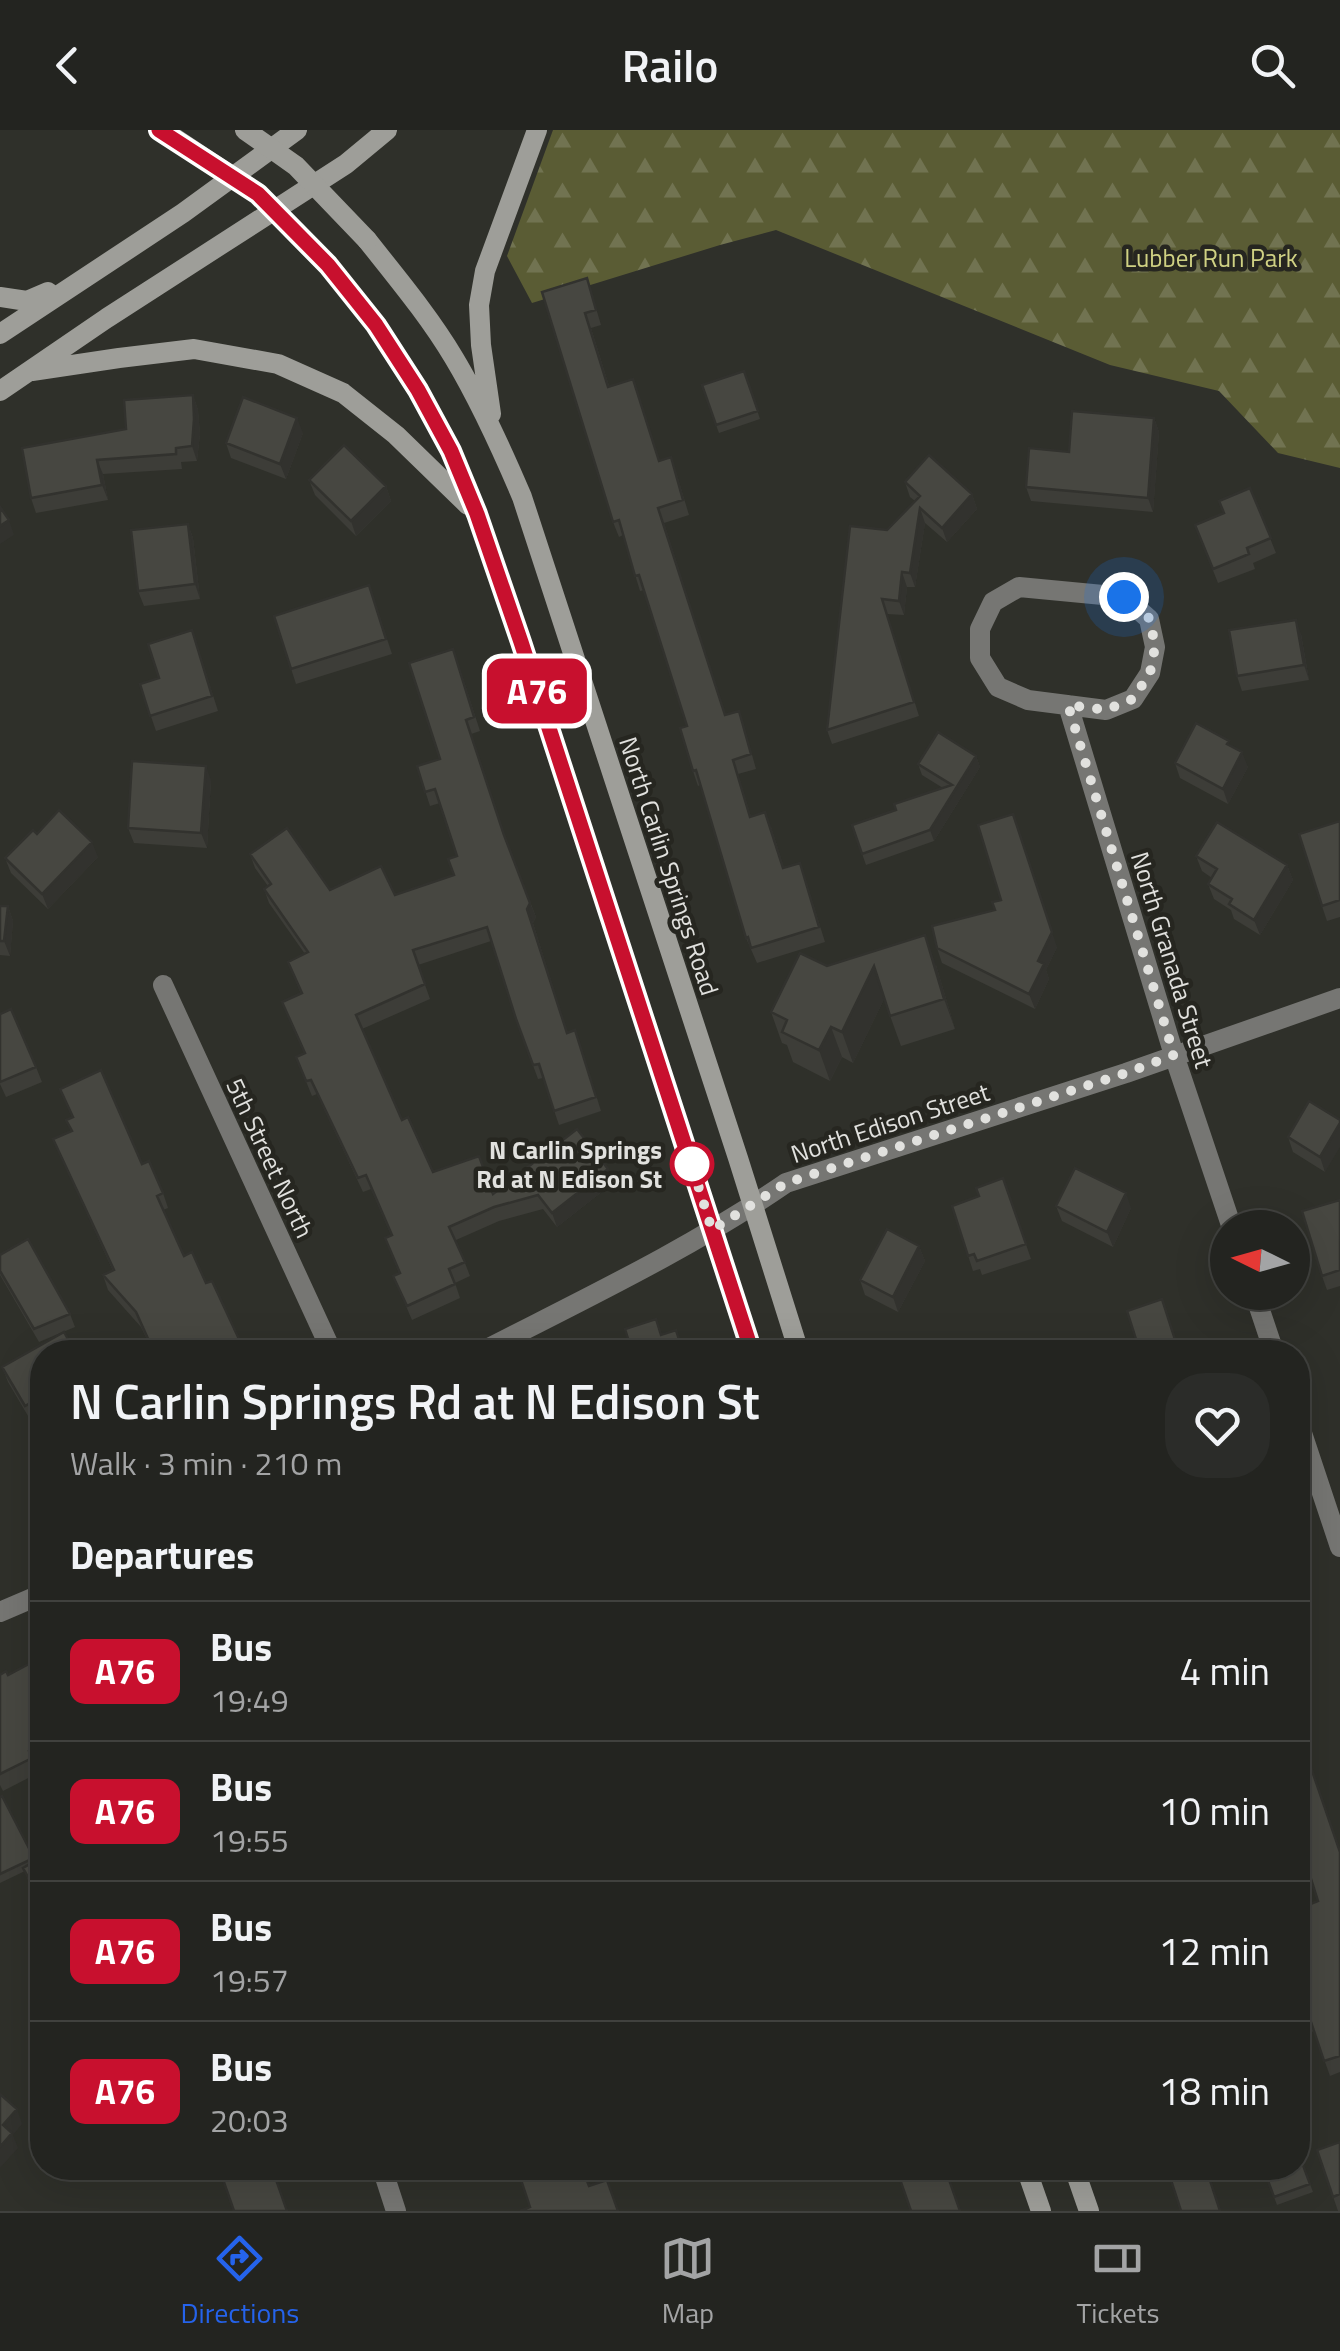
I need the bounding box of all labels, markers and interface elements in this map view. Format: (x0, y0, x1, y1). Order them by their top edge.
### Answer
text: Railo (622, 31, 718, 99)
icon: back (40, 38, 95, 93)
icon: search (1245, 38, 1300, 93)
park label: Lubber Run Park (1124, 239, 1298, 277)
your location (1099, 572, 1149, 622)
line badge: A76 (480, 658, 594, 724)
text: A76 (507, 664, 567, 718)
street label: North Carlin Springs Road (609, 732, 729, 1000)
street label: North Granada Street (1121, 847, 1223, 1073)
street label: 5th Street North (216, 1072, 324, 1244)
street label: North Edison Street (786, 1073, 994, 1173)
place label: N Carlin Springs Rd at N Edison St (476, 1131, 662, 1198)
marker: N Carlin Springs Rd at N Edison St (671, 1143, 713, 1185)
north arrow (1210, 1210, 1310, 1310)
map controls (1210, 1210, 1310, 1310)
text: N Carlin Springs Rd at N Edison St (70, 1365, 760, 1438)
button: heart (1165, 1373, 1270, 1478)
text: Walk · 3 min · 210 m (70, 1439, 342, 1487)
text: Departures (70, 1526, 254, 1584)
text: Bus (210, 1618, 272, 1676)
text: 4 min (1180, 1642, 1270, 1700)
text: A76 (95, 1644, 155, 1698)
text: 19:49 (210, 1676, 289, 1724)
text: Bus (210, 1758, 272, 1816)
text: 10 min (1159, 1782, 1270, 1840)
text: A76 (95, 1784, 155, 1838)
text: 19:55 (210, 1816, 289, 1864)
text: Bus (210, 1898, 272, 1956)
text: 12 min (1159, 1922, 1270, 1980)
text: A76 (95, 1924, 155, 1978)
text: 19:57 (210, 1956, 289, 2004)
text: Bus (210, 2038, 272, 2096)
text: 18 min (1159, 2062, 1270, 2120)
text: A76 (95, 2064, 155, 2118)
text: 20:03 (210, 2096, 289, 2144)
tab: Directions (181, 2231, 299, 2334)
tab: Map (660, 2231, 715, 2334)
tab: Tickets (1076, 2231, 1159, 2334)

